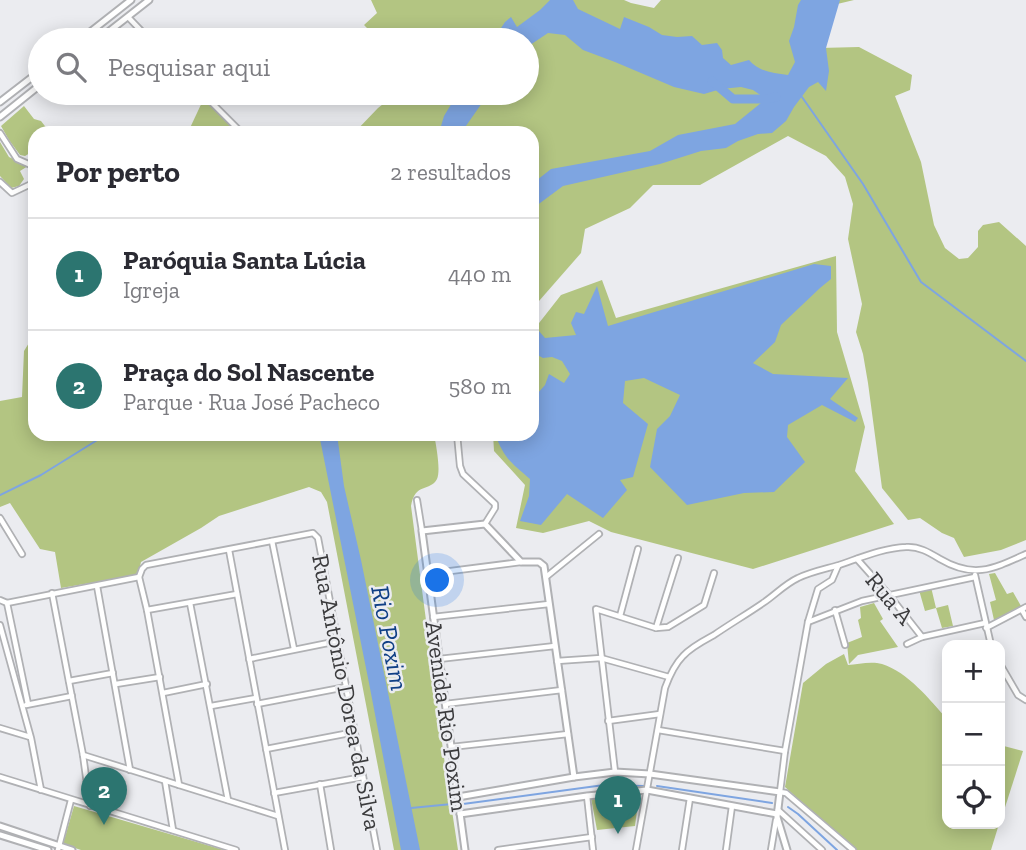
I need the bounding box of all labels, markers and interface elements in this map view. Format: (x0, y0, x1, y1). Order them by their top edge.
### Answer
search box (28, 28, 539, 105)
icon: search (52, 48, 90, 86)
text: Pesquisar aqui (108, 51, 270, 83)
text: Por perto (56, 154, 180, 190)
text: 2 resultados (390, 158, 511, 186)
text: Paróquia Santa Lúcia (123, 244, 366, 276)
text: 1 (74, 260, 84, 288)
text: 440 m (448, 260, 511, 288)
text: Igreja (123, 276, 180, 304)
text: Praça do Sol Nascente (123, 356, 374, 388)
text: 2 (73, 372, 85, 400)
text: 580 m (449, 372, 511, 400)
text: Parque · Rua José Pacheco (123, 388, 380, 416)
street label: Rua Antônio Dorea da Silva (306, 552, 388, 833)
your location (420, 563, 454, 597)
street label: Rua A (860, 566, 921, 631)
water label: Rio Poxim (364, 583, 416, 693)
street label: Avenida Rio Poxim (419, 619, 475, 814)
map controls (942, 640, 1005, 829)
button: + (942, 640, 1005, 703)
button: − (942, 703, 1005, 766)
button: locate (942, 766, 1005, 829)
pin: 2 (81, 767, 127, 825)
pin: 1 (595, 776, 641, 834)

